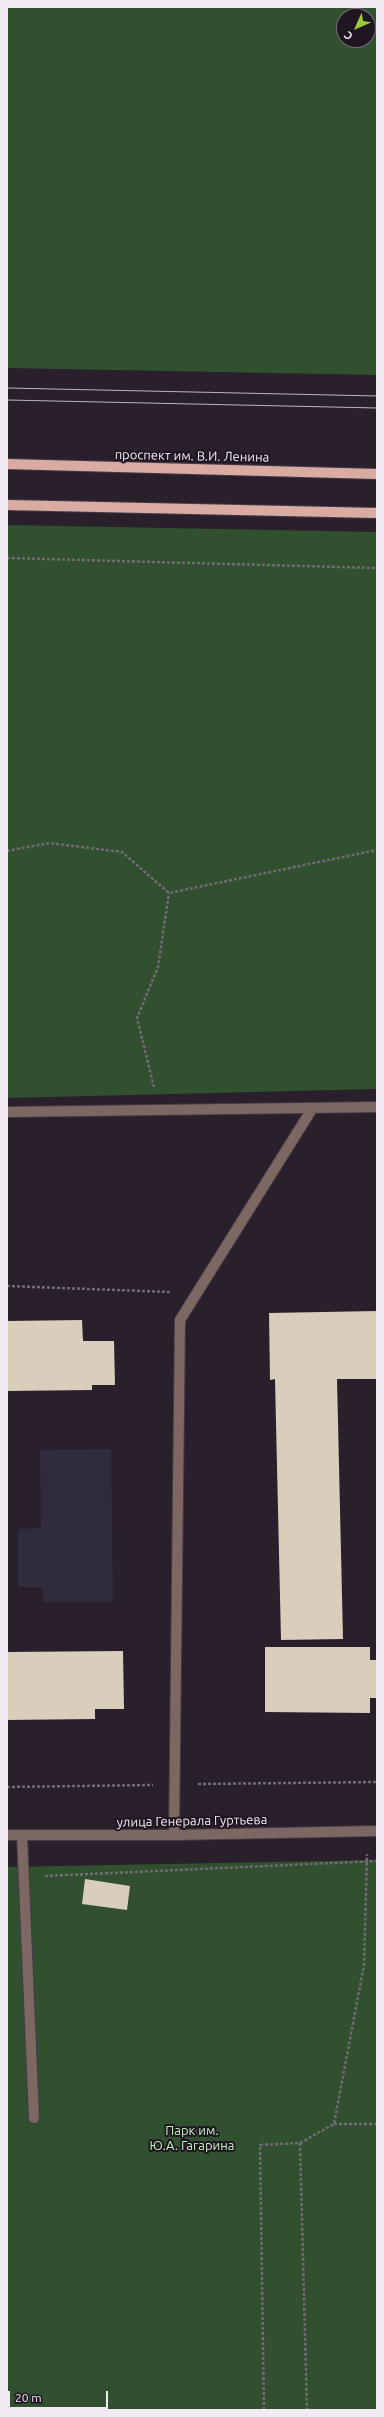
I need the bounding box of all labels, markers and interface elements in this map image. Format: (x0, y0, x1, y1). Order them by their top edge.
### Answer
north arrow (336, 8, 376, 48)
text: С (341, 29, 355, 43)
street label: проспект им. В.И. Ленина (115, 447, 269, 465)
street label: улица Генерала Гуртьева (117, 1812, 267, 1830)
park label: Парк им. Ю.А. Гагарина (150, 2123, 234, 2154)
scale bar (10, 2383, 110, 2409)
text: 20 m (15, 2391, 42, 2404)

